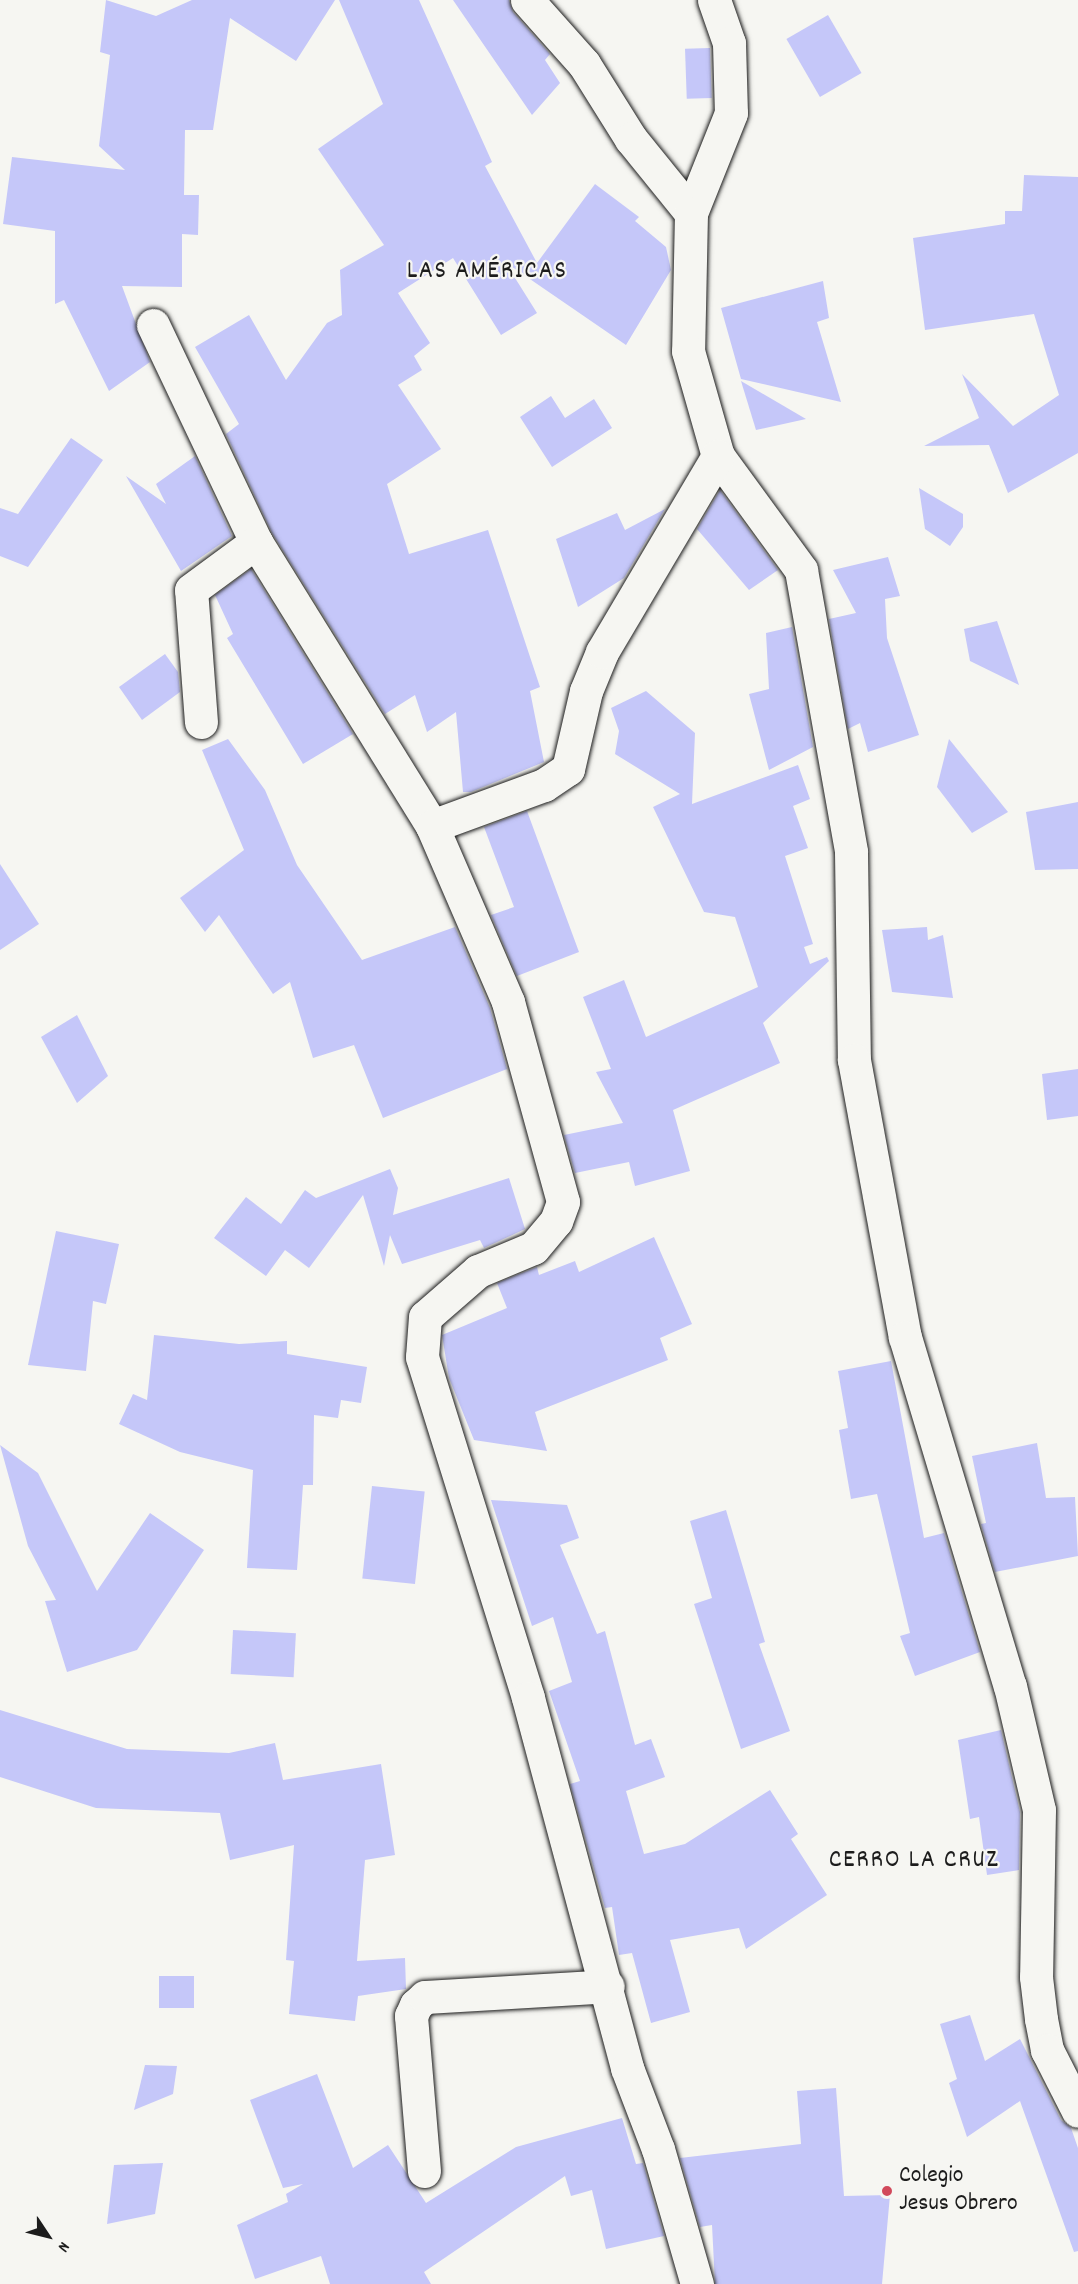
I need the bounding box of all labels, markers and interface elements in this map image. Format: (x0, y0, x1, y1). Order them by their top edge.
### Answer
district label: LAS AMÉRICAS (407, 256, 567, 288)
district label: CERRO LA CRUZ (829, 1845, 999, 1877)
place label: Colegio Jesus Obrero (899, 2163, 1018, 2219)
marker: Colegio Jesus Obrero (880, 2184, 894, 2198)
north arrow (18, 2206, 78, 2266)
text: N (51, 2237, 75, 2256)

